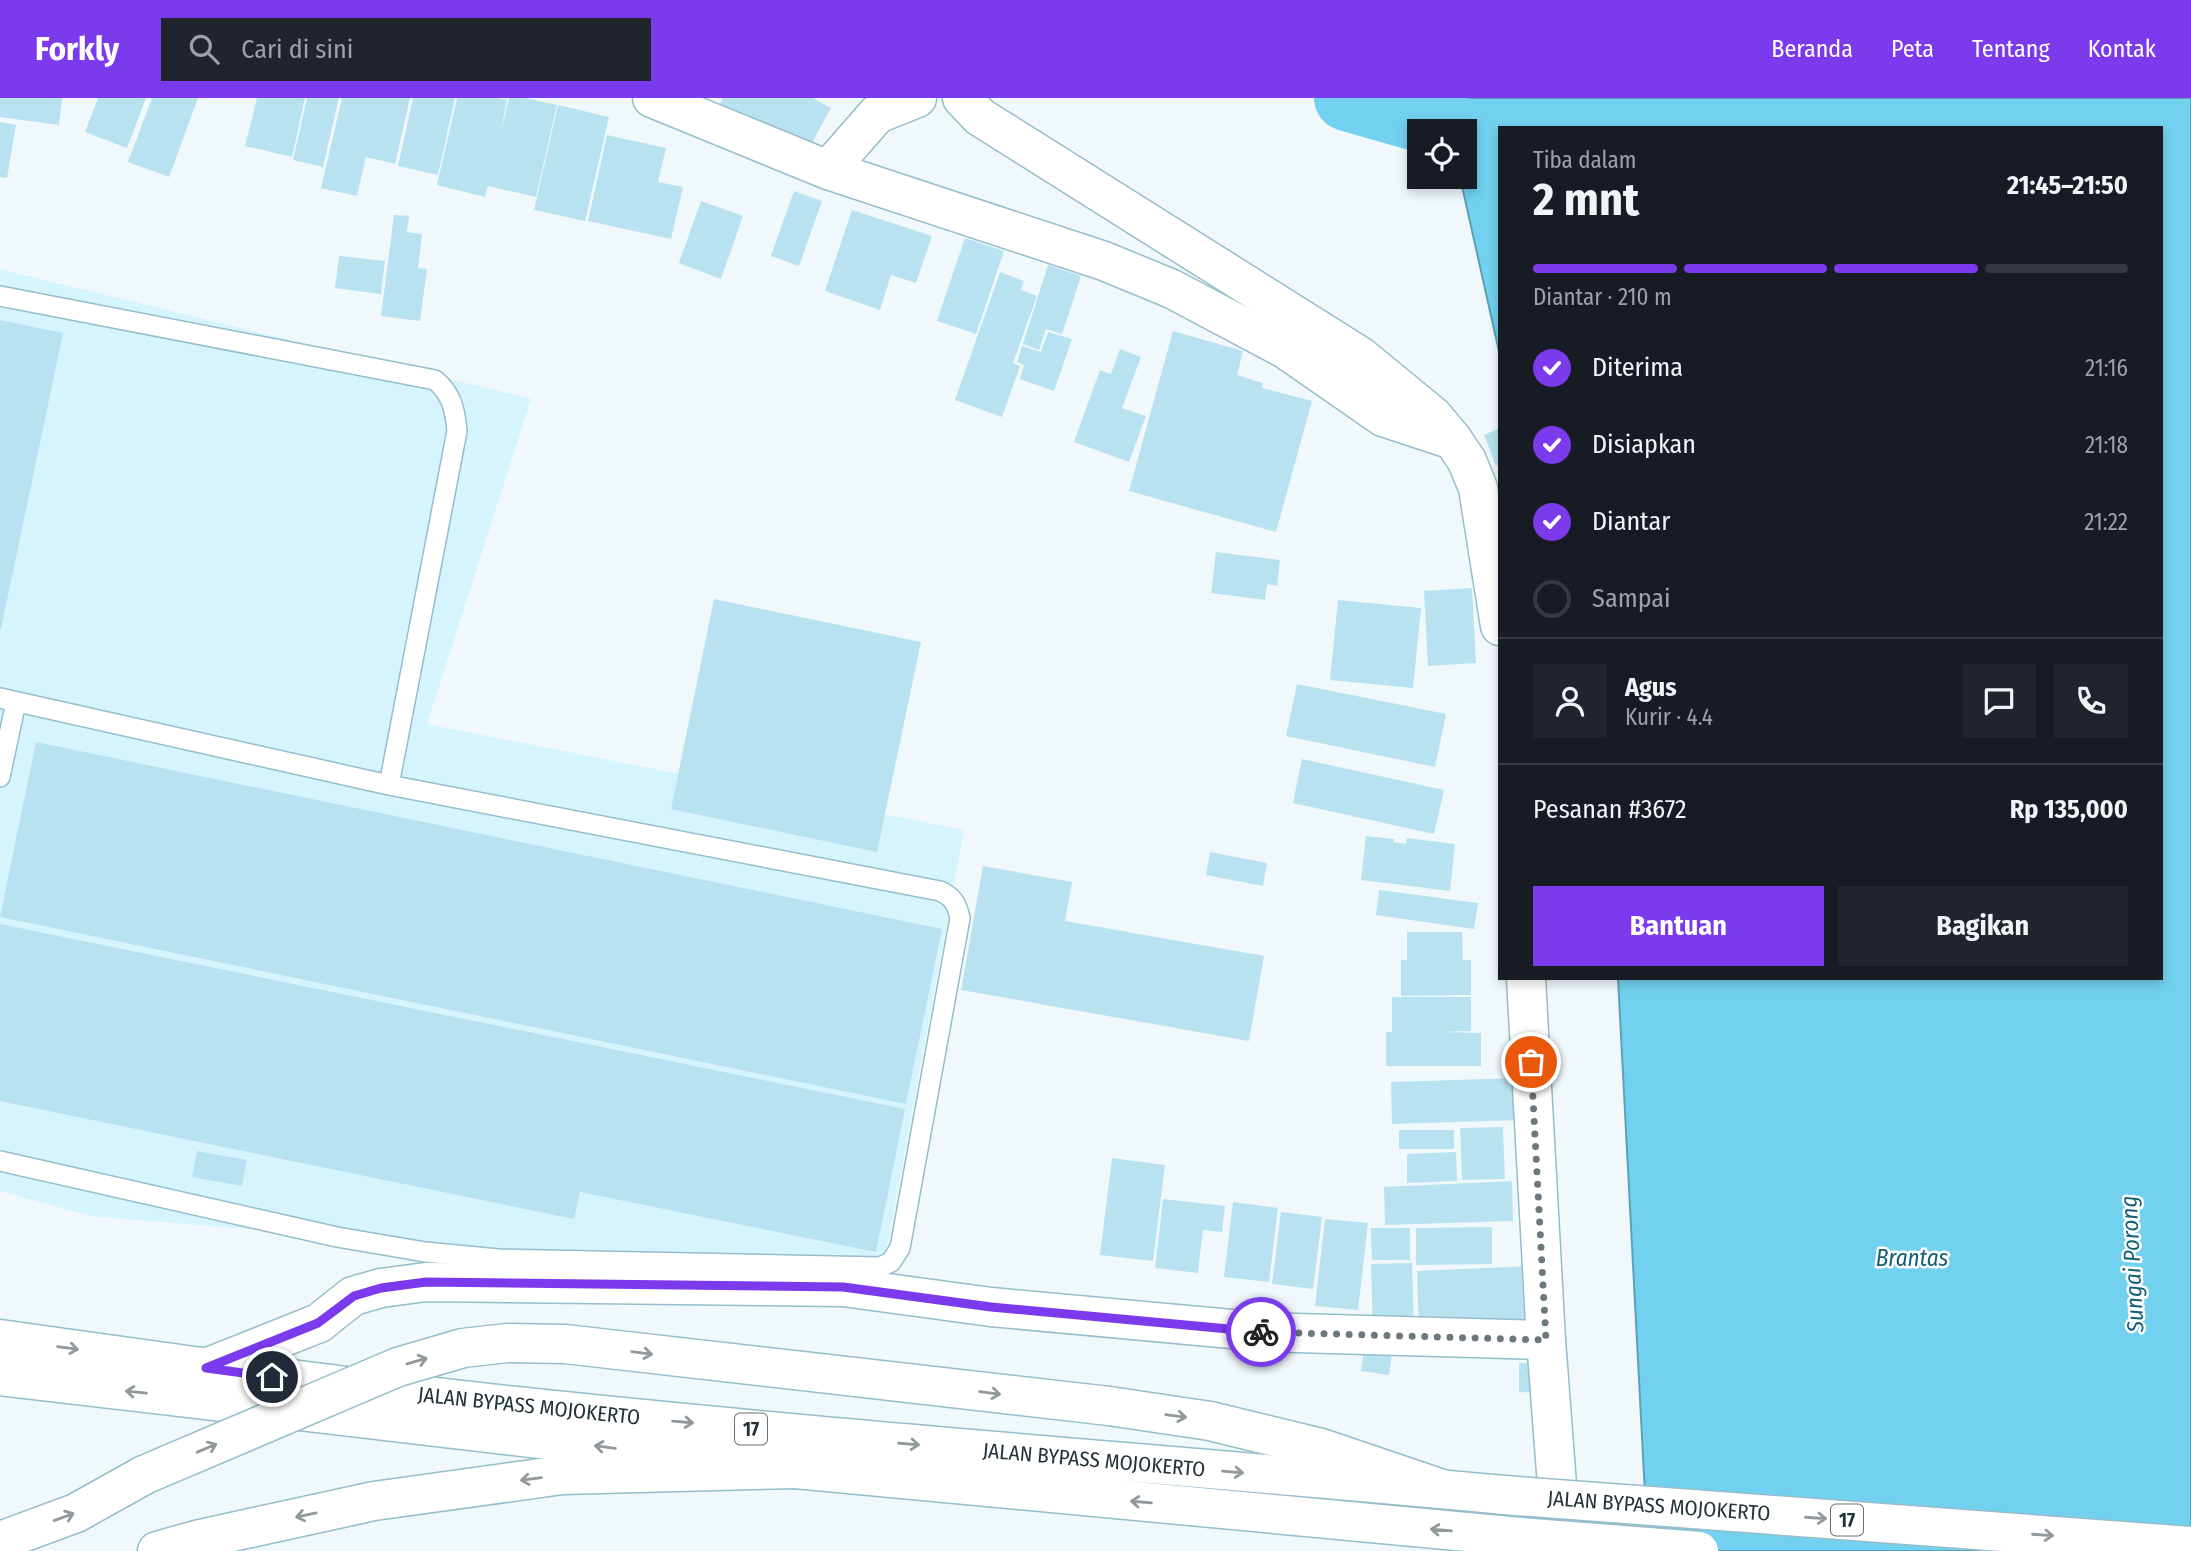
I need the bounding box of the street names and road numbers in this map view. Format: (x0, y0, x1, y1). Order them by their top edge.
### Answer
street label: JALAN BYPASS MOJOKERTO (417, 1381, 641, 1431)
road number: 17 (735, 1414, 767, 1444)
street label: JALAN BYPASS MOJOKERTO (982, 1437, 1206, 1483)
street label: JALAN BYPASS MOJOKERTO (1547, 1485, 1771, 1527)
road number: 17 (1831, 1504, 1863, 1536)

